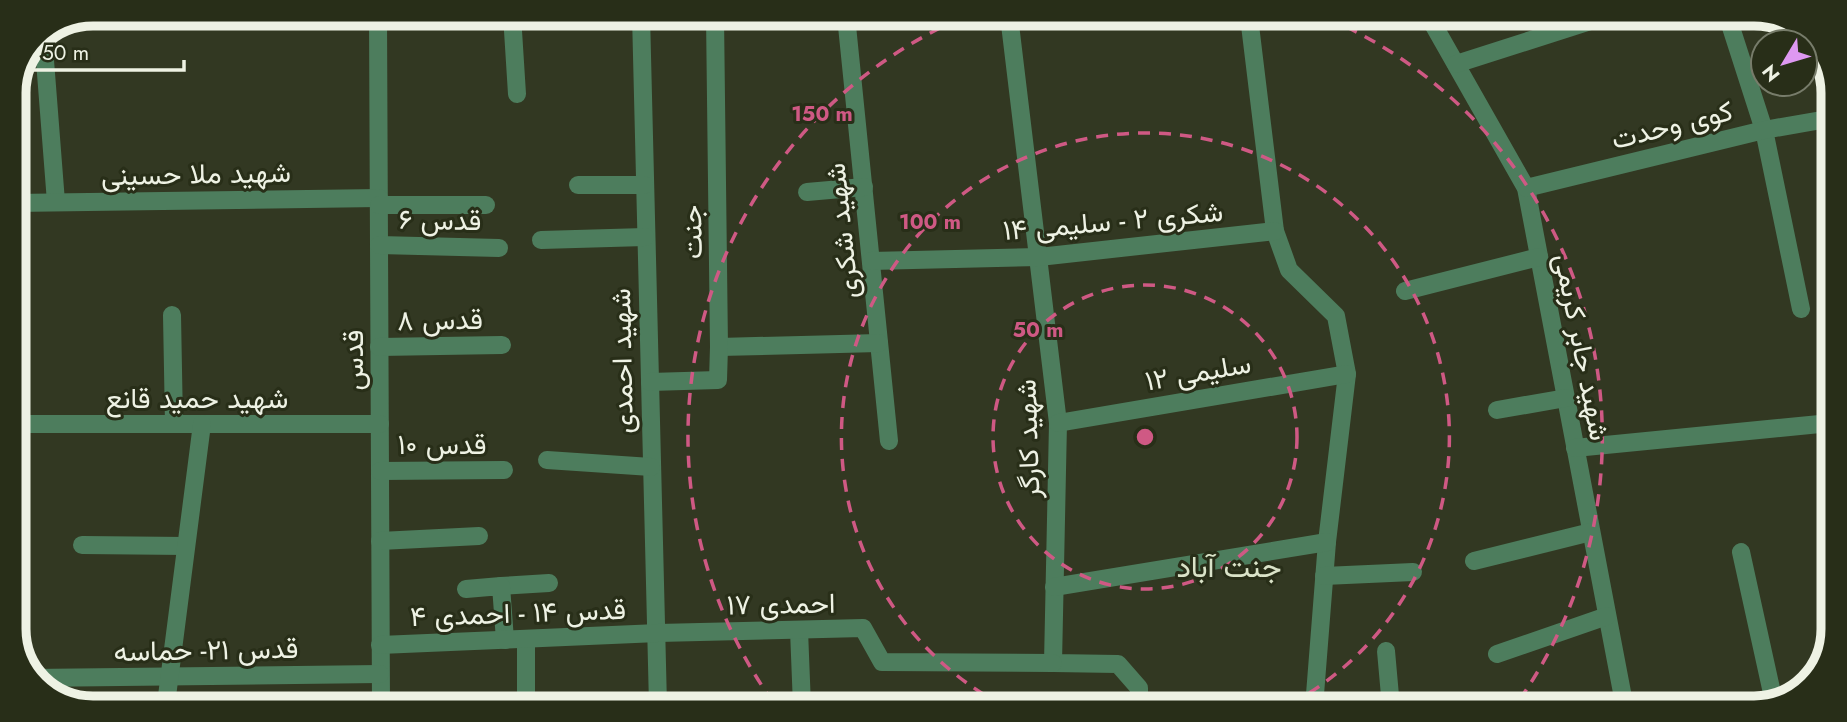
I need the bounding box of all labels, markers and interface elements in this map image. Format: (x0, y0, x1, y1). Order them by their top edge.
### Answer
scale bar (32, 28, 184, 72)
north arrow (1749, 28, 1819, 98)
text: 50 m (42, 38, 89, 68)
text: N (1756, 59, 1786, 87)
street label: کوی وحدت (1607, 90, 1737, 160)
text: 150 m (791, 99, 853, 129)
street label: شهید ملا حسینی (101, 152, 291, 196)
street label: شهید شکری (814, 161, 870, 301)
street label: شکری ۲ - سلیمی ۱۴ (1001, 191, 1225, 251)
street label: قدس ۶ (398, 199, 482, 241)
street label: جنت (671, 205, 713, 259)
text: 100 m (899, 207, 961, 237)
street label: شهید جابر کریمی (1544, 250, 1620, 444)
street label: شهید احمدی (600, 288, 644, 434)
street label: قدس ۸ (397, 299, 483, 341)
text: 50 m (1013, 315, 1063, 345)
street label: قدس (333, 330, 374, 390)
street label: سلیمی ۱۲ (1142, 343, 1254, 401)
street label: شهید حمید قانع (106, 378, 288, 419)
street label: شهید کارگر (1005, 379, 1051, 500)
street label: قدس ۱۰ (397, 424, 487, 465)
centre of rings (1133, 425, 1157, 449)
district label: جنت آباد (1176, 545, 1282, 588)
street label: احمدی ۱۷ (726, 583, 836, 625)
street label: قدس ۱۴ - احمدی ۴ (409, 589, 627, 637)
street label: قدس ۲۱- حماسه (113, 628, 299, 672)

